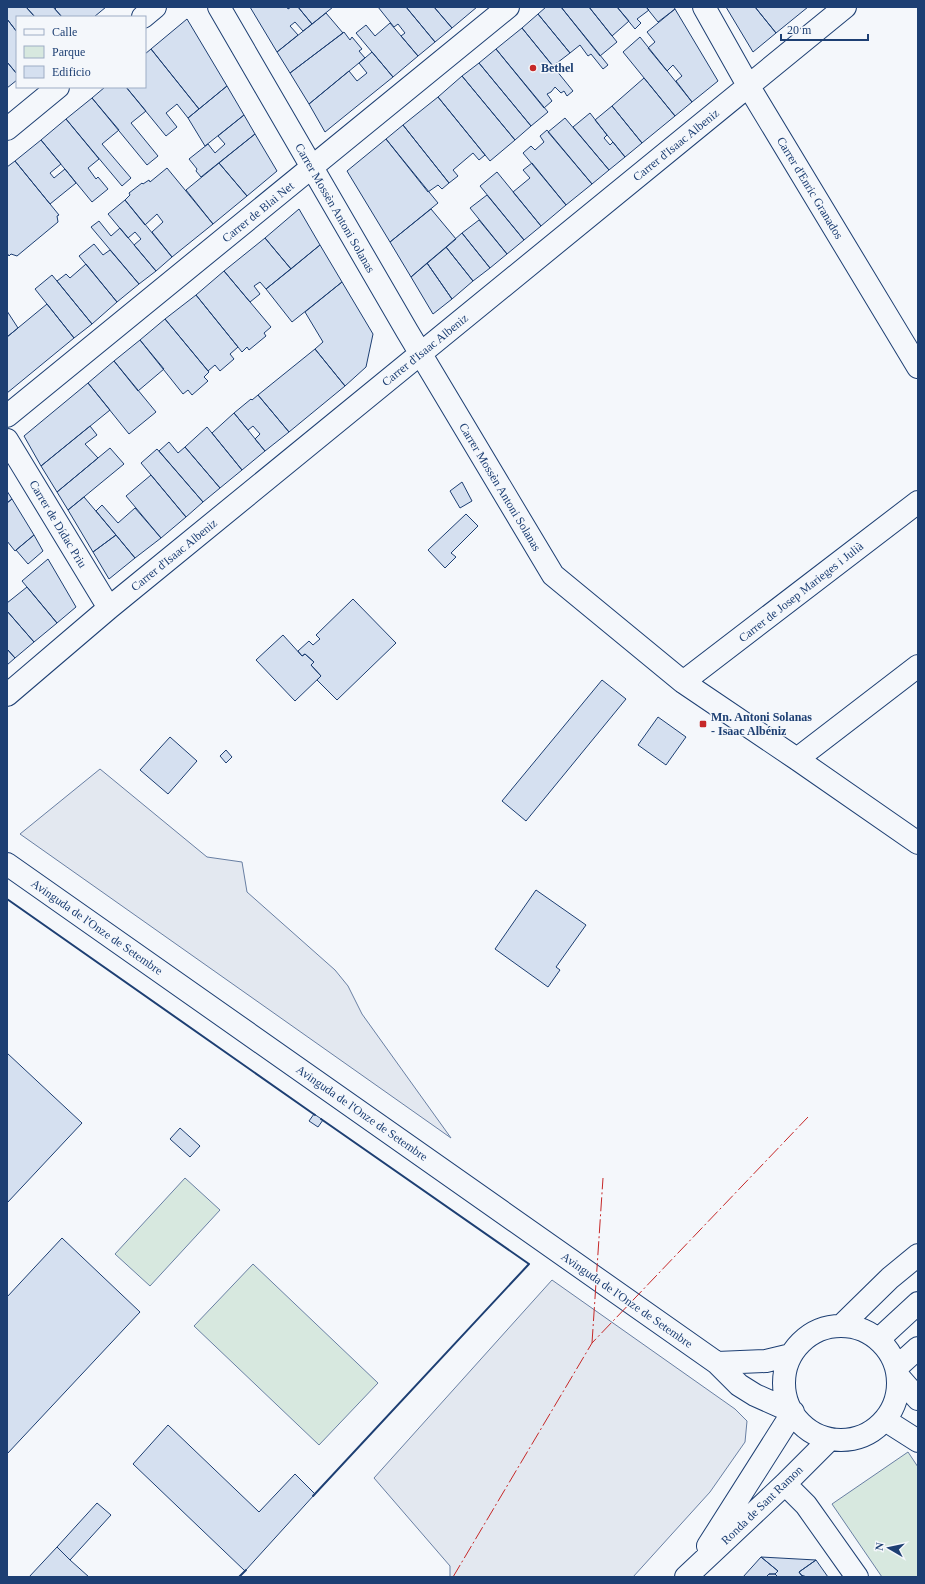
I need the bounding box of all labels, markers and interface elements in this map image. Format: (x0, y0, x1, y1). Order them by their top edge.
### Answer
legend (16, 16, 146, 88)
scale bar (781, 16, 868, 42)
text: 20 m (787, 23, 812, 37)
text: Calle (52, 25, 77, 39)
text: Parque (52, 45, 85, 59)
place label: Bethel (541, 61, 574, 75)
marker: Bethel (528, 63, 538, 73)
text: Edificio (52, 65, 91, 79)
street label: Carrer d'Isaac Albeniz (630, 106, 722, 184)
street label: Carrer d'Enric Granados (774, 134, 846, 242)
street label: Carrer Mossèn Antoni Solanas (292, 141, 378, 275)
street label: Carrer de Blai Net (219, 178, 297, 245)
street label: Carrer d'Isaac Albeniz (379, 311, 471, 389)
street label: Carrer Mossèn Antoni Solanas (456, 420, 544, 554)
street label: Carrer de Dídac Priu (26, 478, 90, 570)
street label: Carrer d'Isaac Albeniz (128, 516, 220, 594)
street label: Carrer de Josep Marieges i Julià (736, 539, 867, 645)
place label: Mn. Antoni Solanas - Isaac Albéniz (711, 710, 812, 738)
marker: Mn. Antoni Solanas - Isaac Albéniz (698, 719, 708, 729)
street label: Avinguda de l'Onze de Setembre (29, 876, 165, 978)
street label: Avinguda de l'Onze de Setembre (294, 1062, 430, 1164)
street label: Avinguda de l'Onze de Setembre (559, 1249, 695, 1351)
street label: Ronda de Sant Ramon (718, 1463, 806, 1547)
north arrow (869, 1528, 909, 1568)
text: N (873, 1542, 886, 1551)

